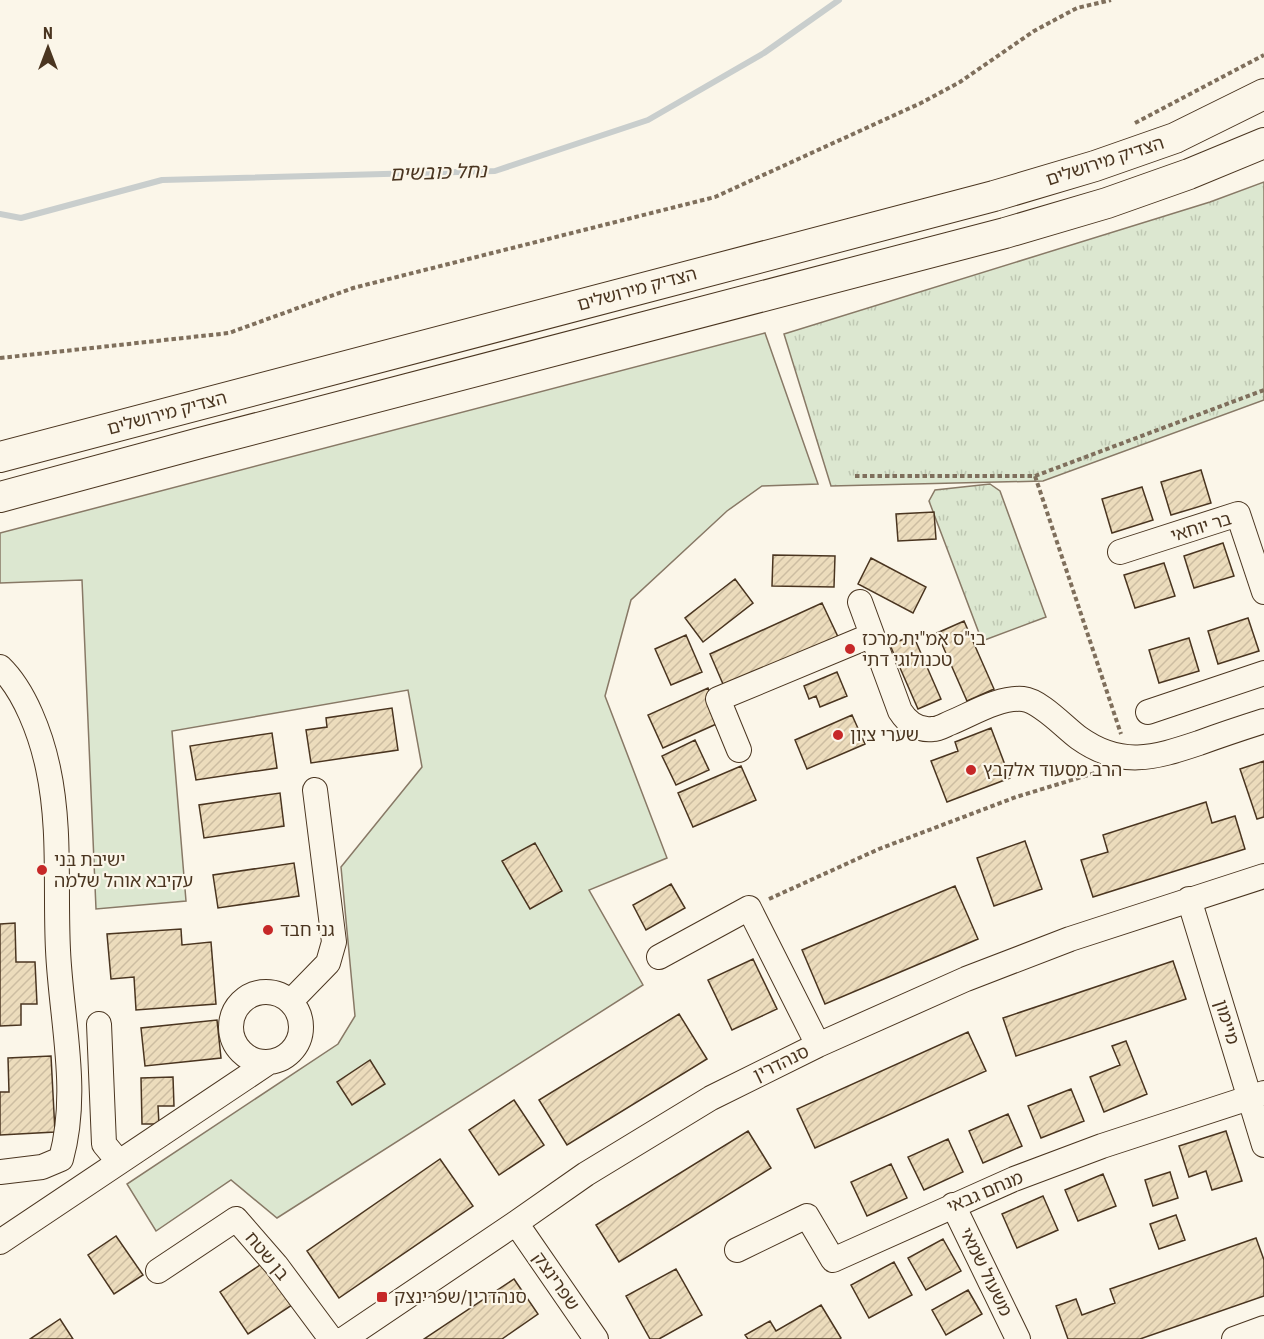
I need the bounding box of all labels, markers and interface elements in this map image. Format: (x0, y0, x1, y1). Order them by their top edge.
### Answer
north arrow (18, 18, 78, 78)
text: N (43, 24, 53, 43)
street label: הצדיק מירושלים (1043, 132, 1166, 189)
water label: נחל כובשים (389, 158, 488, 186)
street label: הצדיק מירושלים (575, 262, 699, 315)
street label: הצדיק מירושלים (105, 386, 229, 439)
street label: בר יוחאי (1168, 507, 1234, 546)
place label: בי"ס אמ"ית מרכז טכנולוגי דתי (862, 628, 986, 670)
marker: בי"ס אמ"ית מרכז טכנולוגי דתי (843, 642, 857, 656)
place label: שערי ציון (850, 724, 919, 745)
marker: שערי ציון (831, 728, 845, 742)
place label: הרב מסעוד אלקבץ (983, 759, 1122, 780)
marker: הרב מסעוד אלקבץ (964, 763, 978, 777)
place label: ישיבת בני עקיבא אוהל שלמה (54, 849, 193, 891)
marker: ישיבת בני עקיבא אוהל שלמה (35, 863, 49, 877)
place label: גני חבד (280, 919, 335, 940)
marker: גני חבד (261, 923, 275, 937)
street label: מיימון (1211, 997, 1244, 1047)
street label: סנהדרין (749, 1040, 812, 1085)
street label: מנחם גבאי (944, 1166, 1026, 1217)
street label: משעול שמאי (956, 1224, 1017, 1320)
street label: בן שטח (241, 1227, 294, 1284)
street label: שפרינצק (529, 1247, 584, 1314)
place label: סנהדרין/שפרינצק (394, 1286, 527, 1307)
marker: סנהדרין/שפרינצק (375, 1290, 389, 1304)

